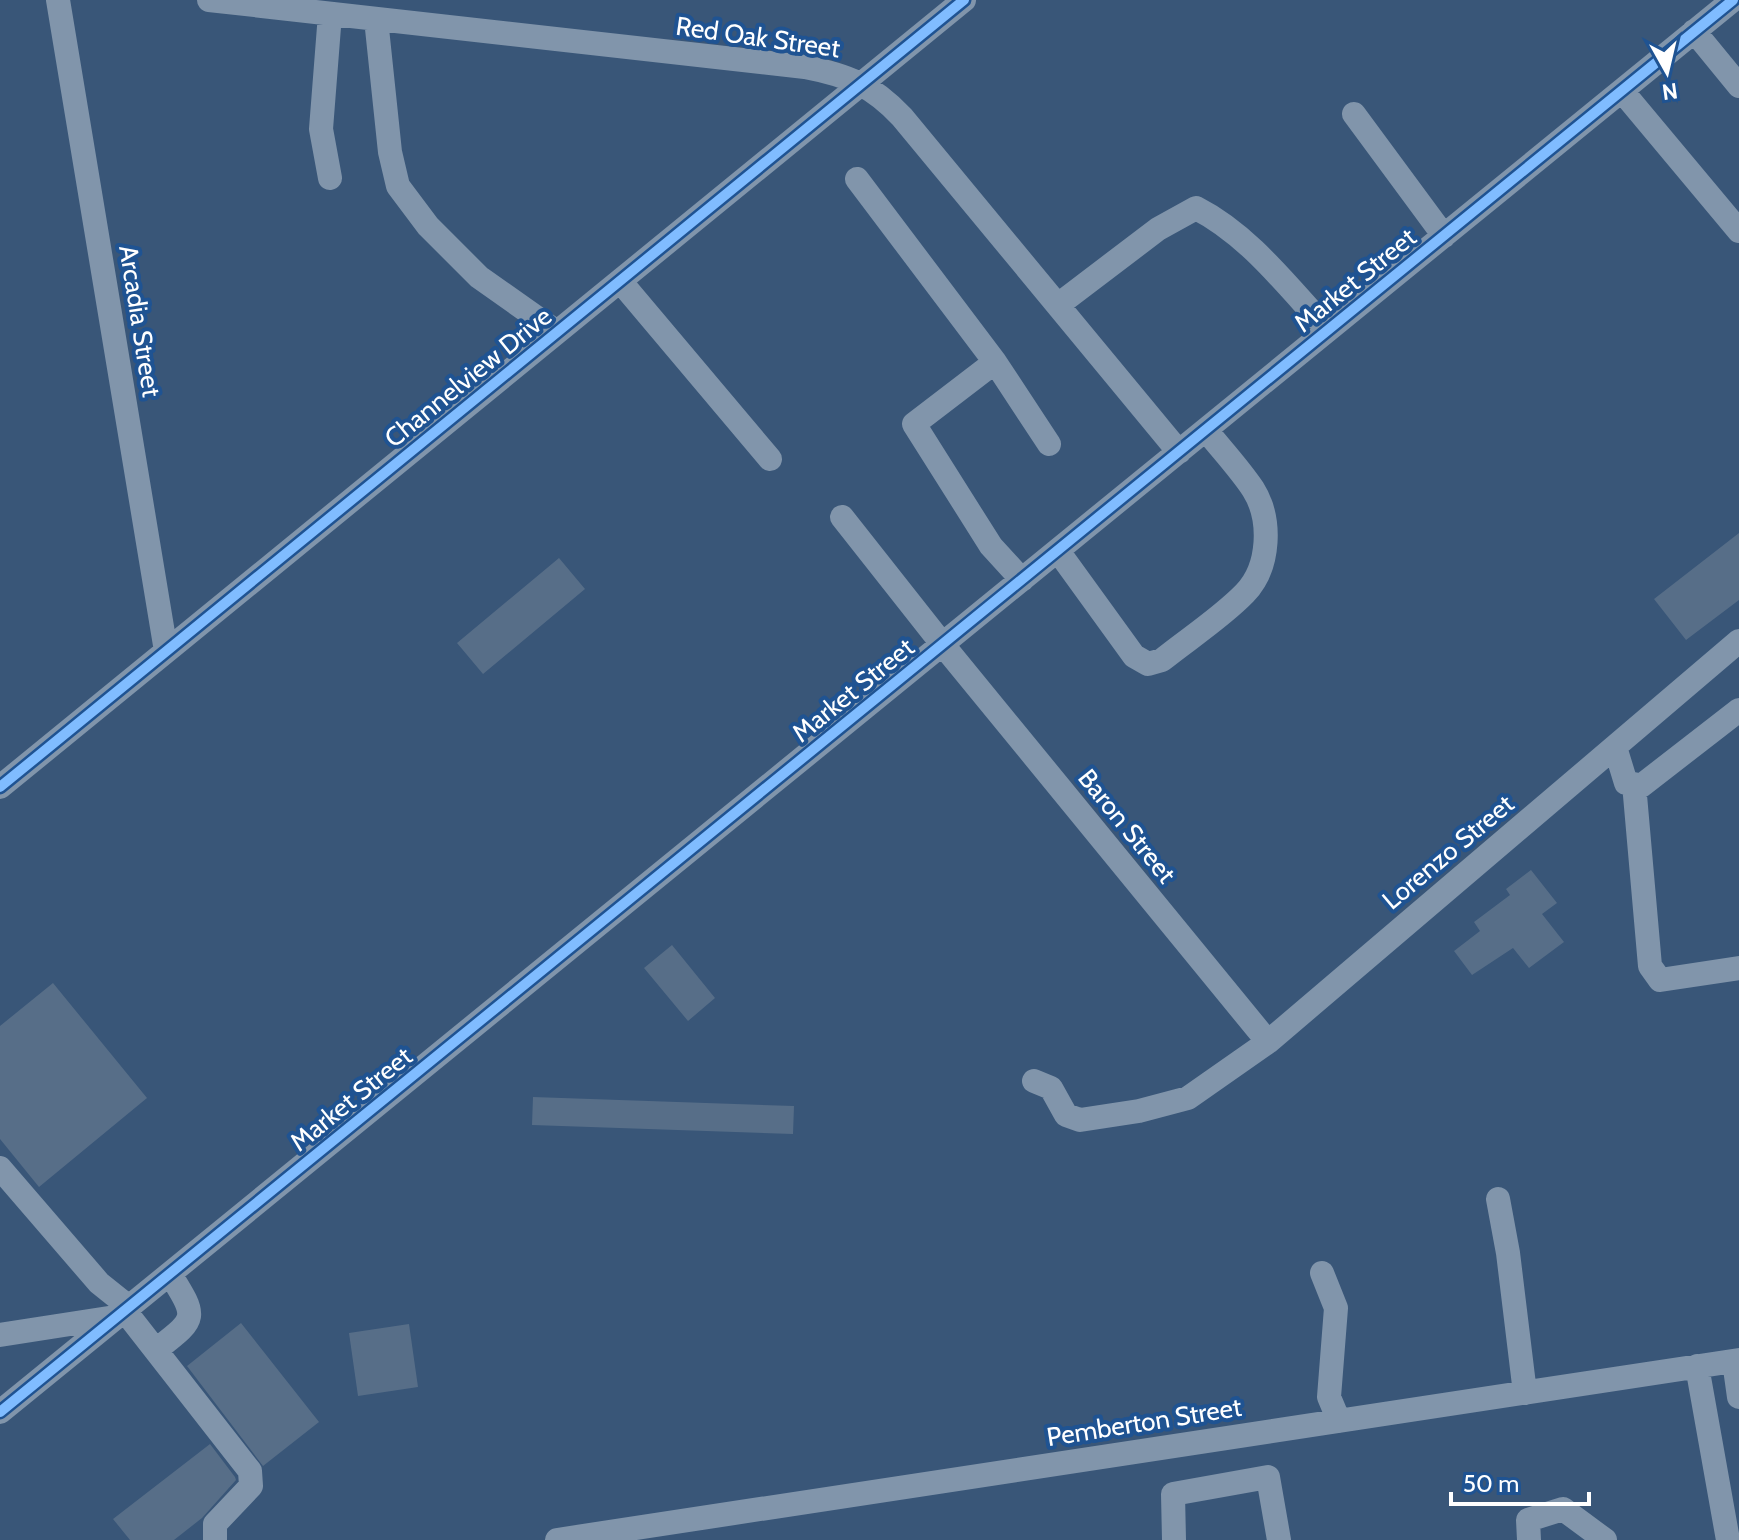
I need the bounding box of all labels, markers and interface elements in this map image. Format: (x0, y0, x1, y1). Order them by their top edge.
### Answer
street label: Red Oak Street (674, 10, 842, 64)
north arrow (1627, 32, 1707, 112)
text: N (1660, 77, 1679, 106)
street label: Market Street (1288, 221, 1423, 339)
street label: Arcadia Street (112, 243, 168, 399)
street label: Channelview Drive (378, 300, 558, 454)
street label: Market Street (786, 631, 921, 749)
street label: Baron Street (1071, 763, 1183, 890)
street label: Lorenzo Street (1376, 788, 1520, 916)
street label: Market Street (284, 1040, 419, 1158)
street label: Pemberton Street (1044, 1391, 1244, 1453)
scale bar (1451, 1456, 1589, 1506)
text: 50 m (1463, 1469, 1519, 1498)

